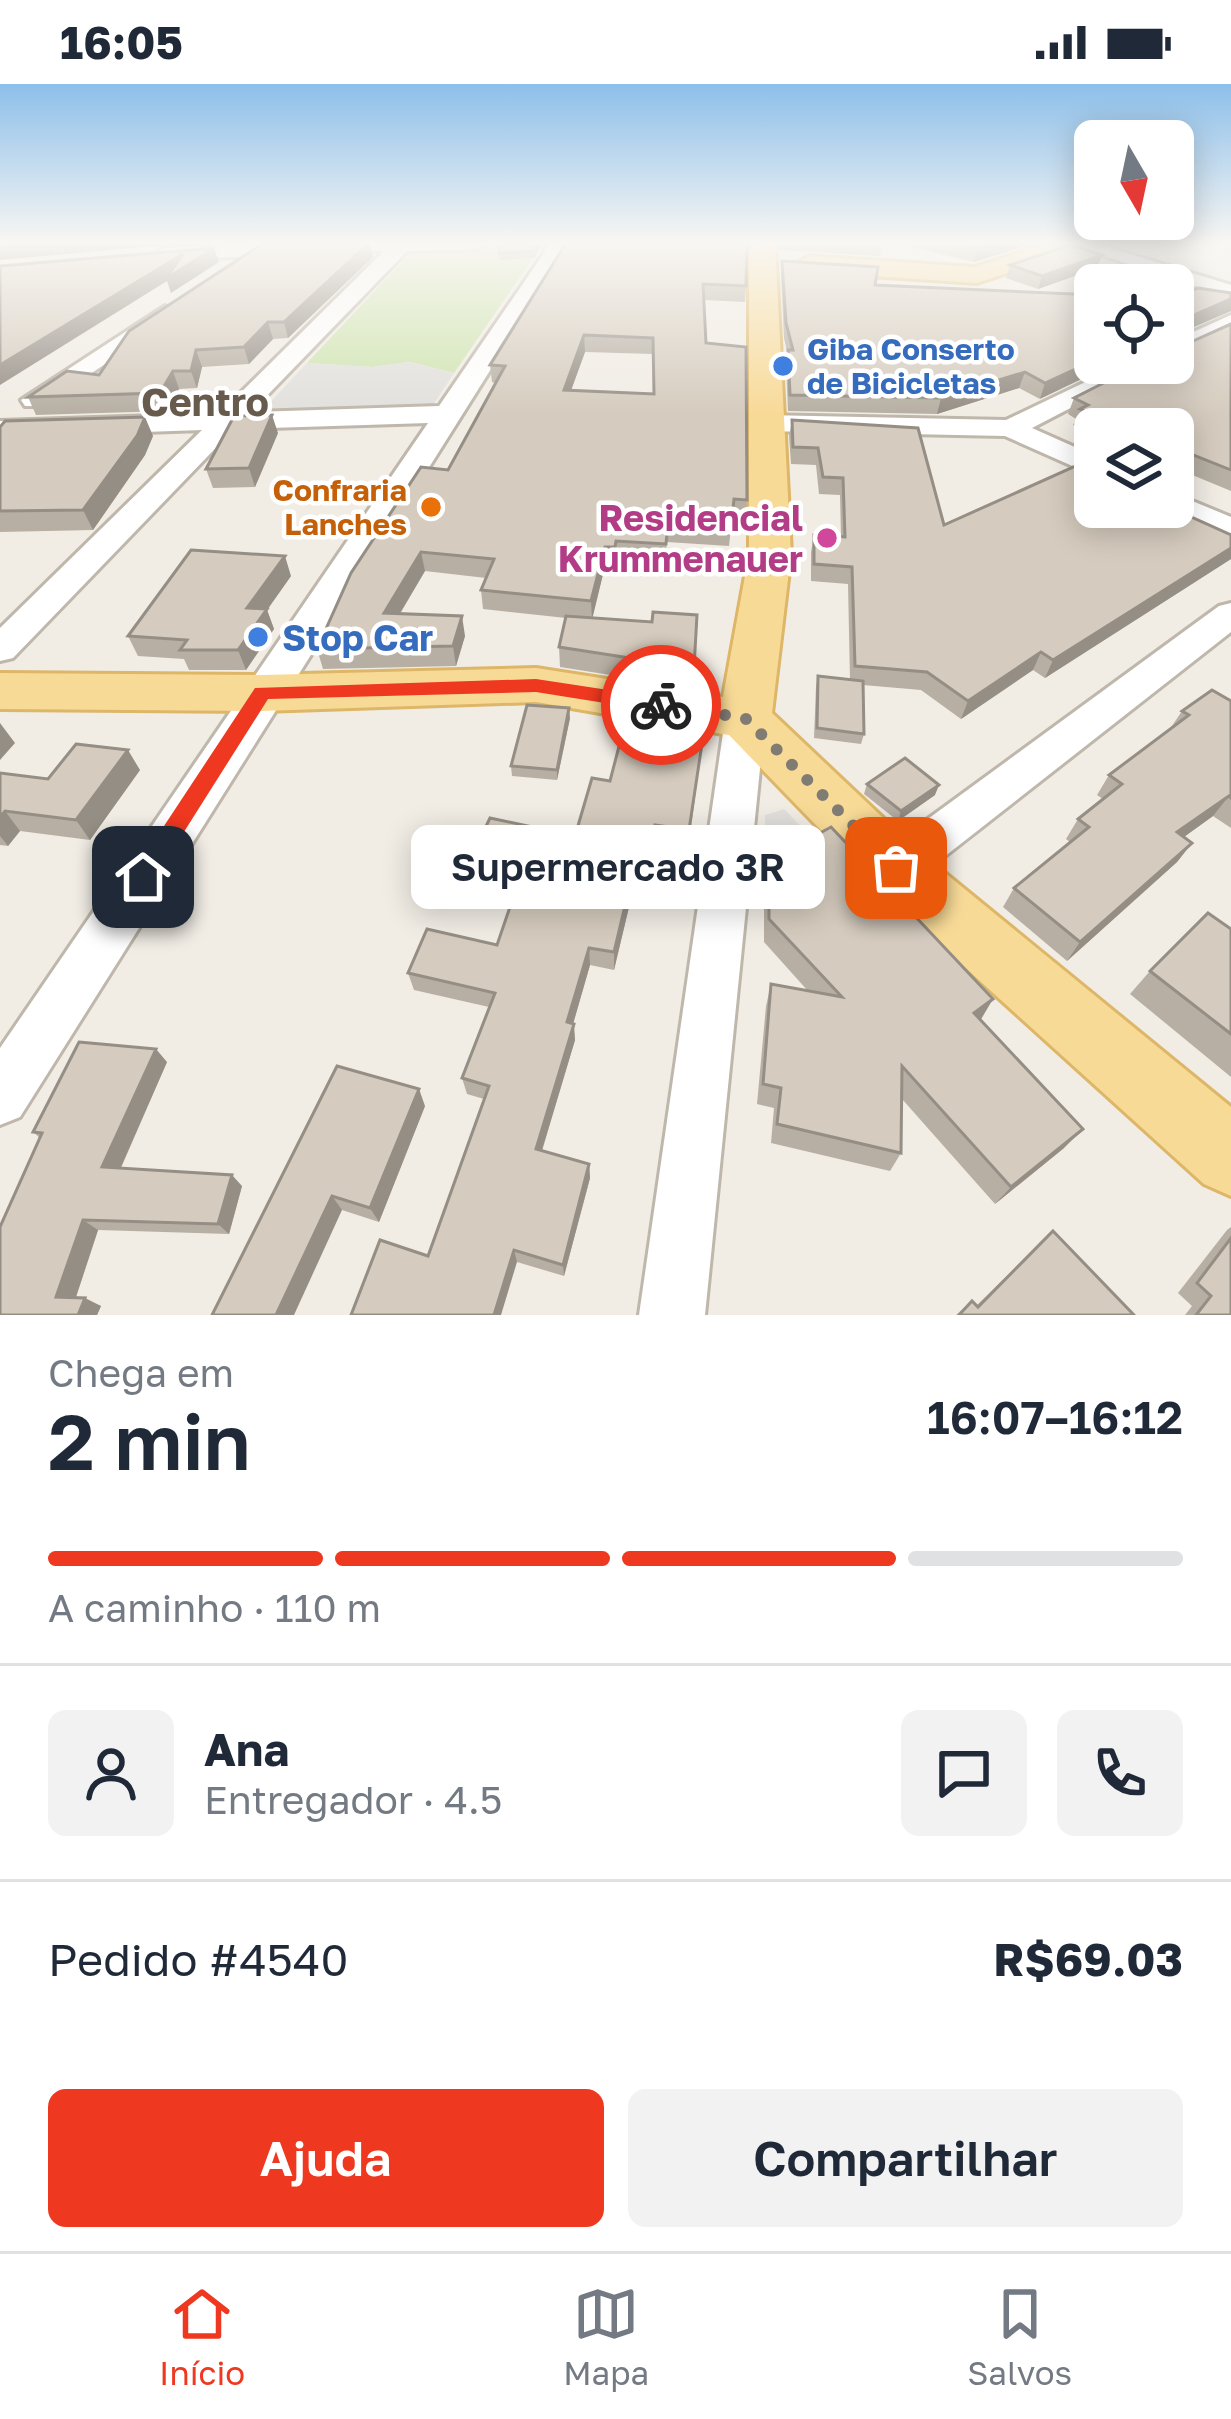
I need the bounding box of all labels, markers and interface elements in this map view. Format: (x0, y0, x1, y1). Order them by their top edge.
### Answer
text: 16:05 (60, 15, 183, 69)
north arrow (1074, 120, 1194, 240)
map controls (1074, 120, 1194, 528)
button: locate (1074, 264, 1194, 384)
place label: Giba Conserto de Bicicletas (807, 331, 1015, 401)
marker: Giba Conserto de Bicicletas (770, 353, 796, 379)
district label: Centro (141, 378, 269, 425)
button: layers (1074, 408, 1194, 528)
place label: Confraria Lanches (273, 472, 407, 542)
marker: Confraria Lanches (418, 494, 444, 520)
place label: Residencial Krummenauer (558, 496, 803, 580)
marker: Residencial Krummenauer (814, 525, 840, 551)
place label: Stop Car (282, 616, 433, 659)
marker: Stop Car (245, 624, 271, 650)
courier (601, 645, 721, 765)
icon: bike (628, 672, 694, 738)
pin (845, 817, 947, 919)
pin (92, 826, 194, 928)
callout: Supermercado 3R (410, 826, 824, 910)
icon: bag (863, 835, 929, 901)
text: Supermercado 3R (451, 843, 785, 890)
icon: home (110, 844, 176, 910)
text: Chega em (48, 1349, 234, 1396)
text: 16:07–16:12 (927, 1390, 1183, 1444)
text: 2 min (48, 1394, 251, 1487)
text: A caminho · 110 m (48, 1584, 381, 1631)
button: person (48, 1710, 174, 1836)
button: chat (901, 1710, 1027, 1836)
button: phone (1057, 1710, 1183, 1836)
text: Ana (204, 1722, 289, 1776)
text: Entregador · 4.5 (204, 1776, 502, 1823)
text: Pedido #4540 (48, 1932, 348, 1986)
text: R$69.03 (993, 1932, 1183, 1986)
button: Ajuda (48, 2089, 604, 2227)
button: Compartilhar (628, 2089, 1183, 2227)
tab: Início (159, 2281, 245, 2392)
tab: Mapa (563, 2281, 649, 2392)
tab: Salvos (967, 2281, 1072, 2392)

